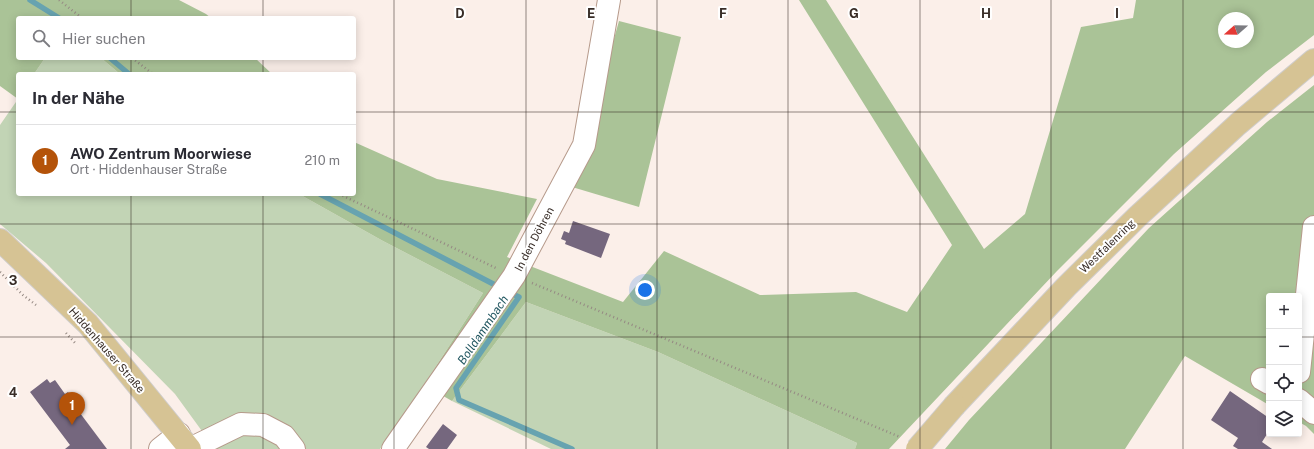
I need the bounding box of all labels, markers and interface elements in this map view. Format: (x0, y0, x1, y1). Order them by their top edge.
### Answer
text: D (455, 6, 465, 21)
text: E (587, 6, 595, 21)
text: F (719, 6, 727, 21)
text: G (849, 6, 859, 21)
text: H (981, 6, 991, 21)
text: I (1115, 6, 1119, 21)
north arrow (1218, 12, 1254, 48)
search box (16, 16, 356, 60)
icon: search (30, 27, 52, 49)
text: Hier suchen (62, 30, 145, 47)
text: In der Nähe (32, 88, 125, 108)
text: AWO Zentrum Moorwiese (70, 145, 252, 162)
text: 1 (42, 153, 48, 168)
text: 210 m (305, 153, 340, 168)
text: Ort · Hiddenhauser Straße (70, 162, 227, 177)
street label: In den Döhren (512, 205, 556, 273)
street label: Westfalenring (1077, 217, 1137, 275)
text: 3 (9, 273, 18, 288)
your location (635, 280, 655, 300)
water label: Bolldammbach (455, 293, 511, 367)
map controls (1266, 293, 1302, 437)
button: + (1266, 293, 1302, 329)
street label: Hiddenhauser Straße (67, 305, 147, 395)
button: − (1266, 329, 1302, 365)
button: locate (1266, 365, 1302, 401)
text: 4 (9, 385, 18, 400)
pin: 1 (59, 392, 85, 425)
button: layers (1266, 401, 1302, 437)

